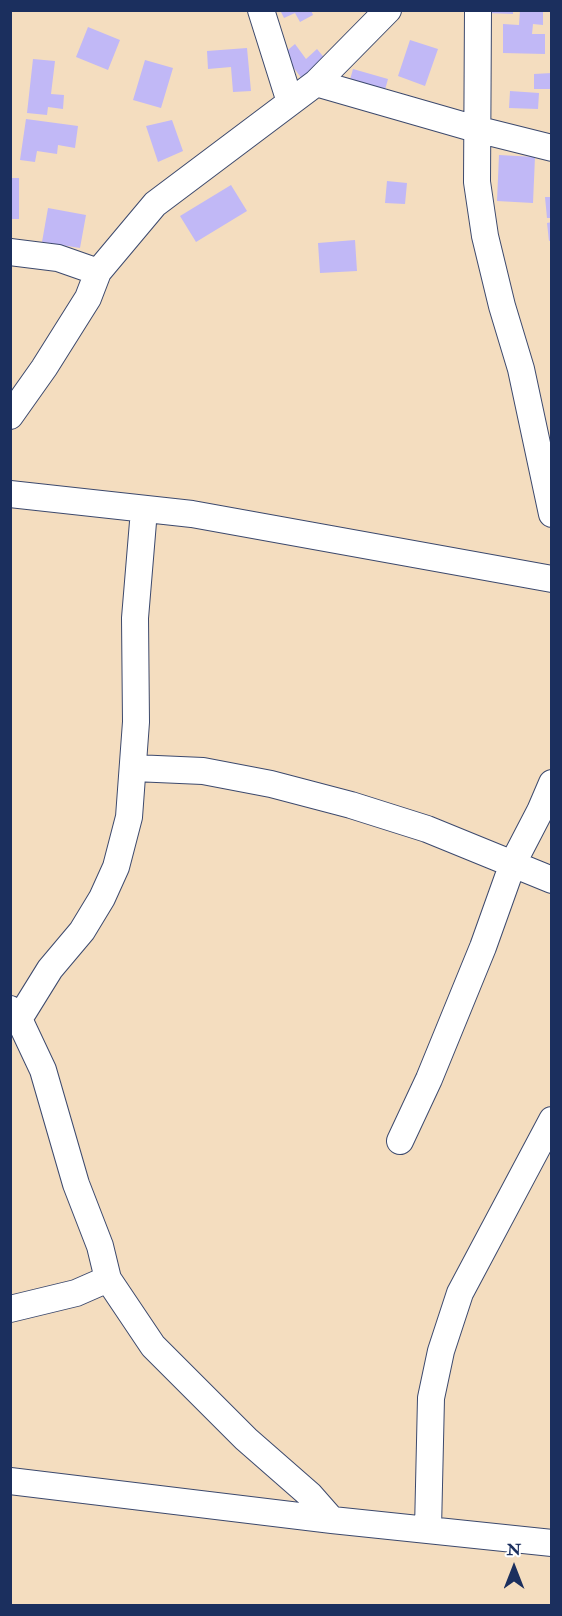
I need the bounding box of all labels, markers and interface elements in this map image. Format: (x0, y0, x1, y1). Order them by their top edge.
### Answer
north arrow (484, 1538, 544, 1598)
text: N (507, 1540, 521, 1560)

